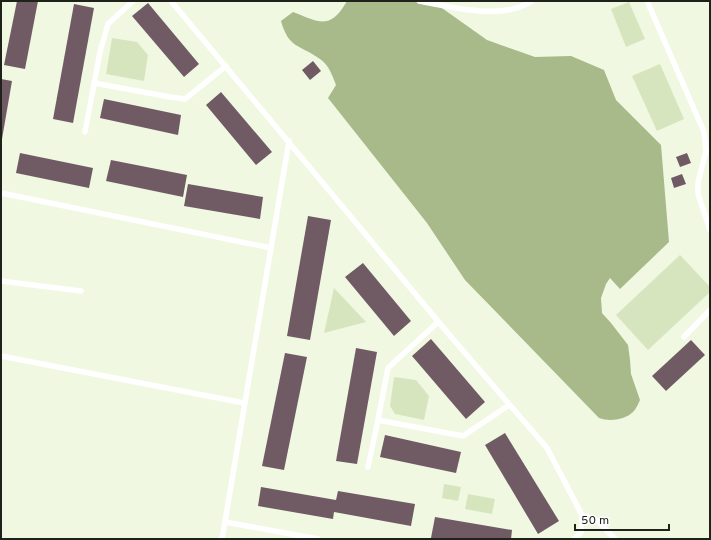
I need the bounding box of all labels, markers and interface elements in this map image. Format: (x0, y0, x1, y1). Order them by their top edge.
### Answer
scale bar (575, 506, 669, 532)
text: 50 m (581, 513, 609, 529)

